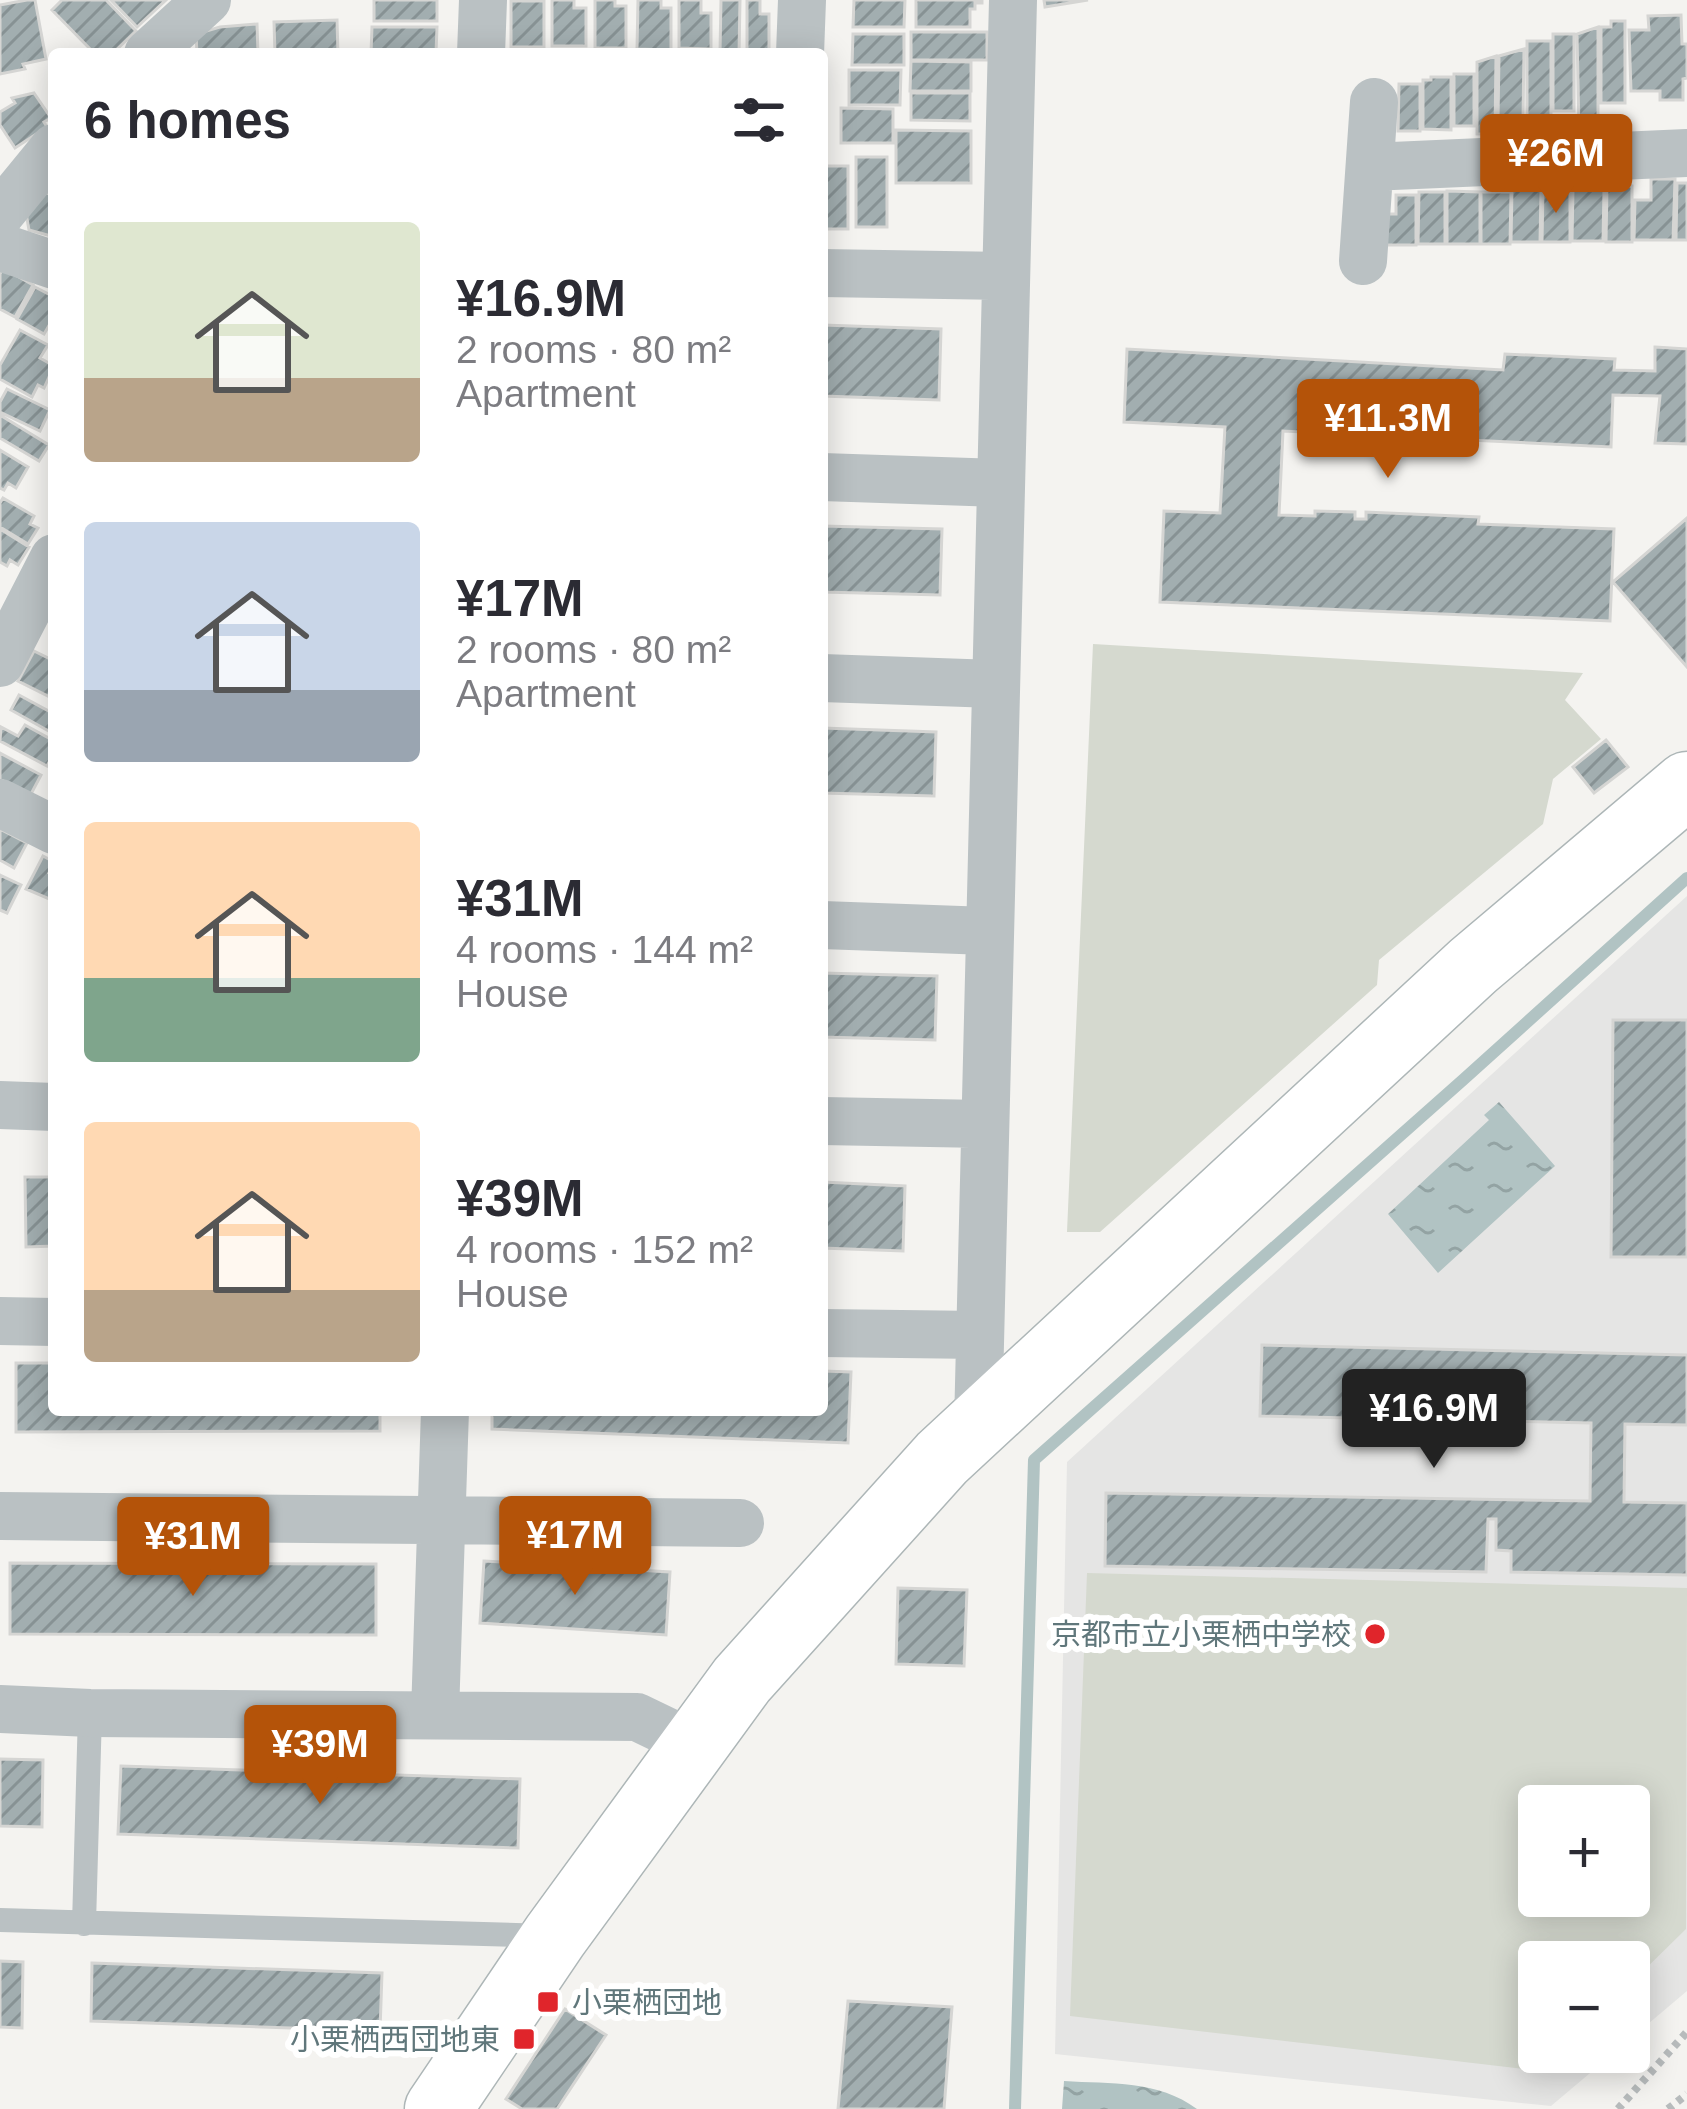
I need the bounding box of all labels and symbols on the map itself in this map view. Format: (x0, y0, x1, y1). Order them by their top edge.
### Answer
pin: ¥26M (1485, 114, 1627, 216)
pin: ¥11.3M (1290, 379, 1486, 481)
pin: ¥16.9M (1336, 1369, 1532, 1471)
pin: ¥17M (504, 1496, 646, 1598)
pin: ¥31M (122, 1497, 264, 1599)
place label: 京都市立小栗栖中学校 (1051, 1618, 1351, 1651)
marker: 京都市立小栗栖中学校 (1362, 1621, 1388, 1647)
pin: ¥39M (249, 1705, 391, 1807)
place label: 小栗栖団地 (572, 1986, 722, 2019)
marker: 小栗栖団地 (535, 1989, 561, 2015)
place label: 小栗栖西団地東 (290, 2023, 500, 2056)
marker: 小栗栖西団地東 (511, 2026, 537, 2052)

